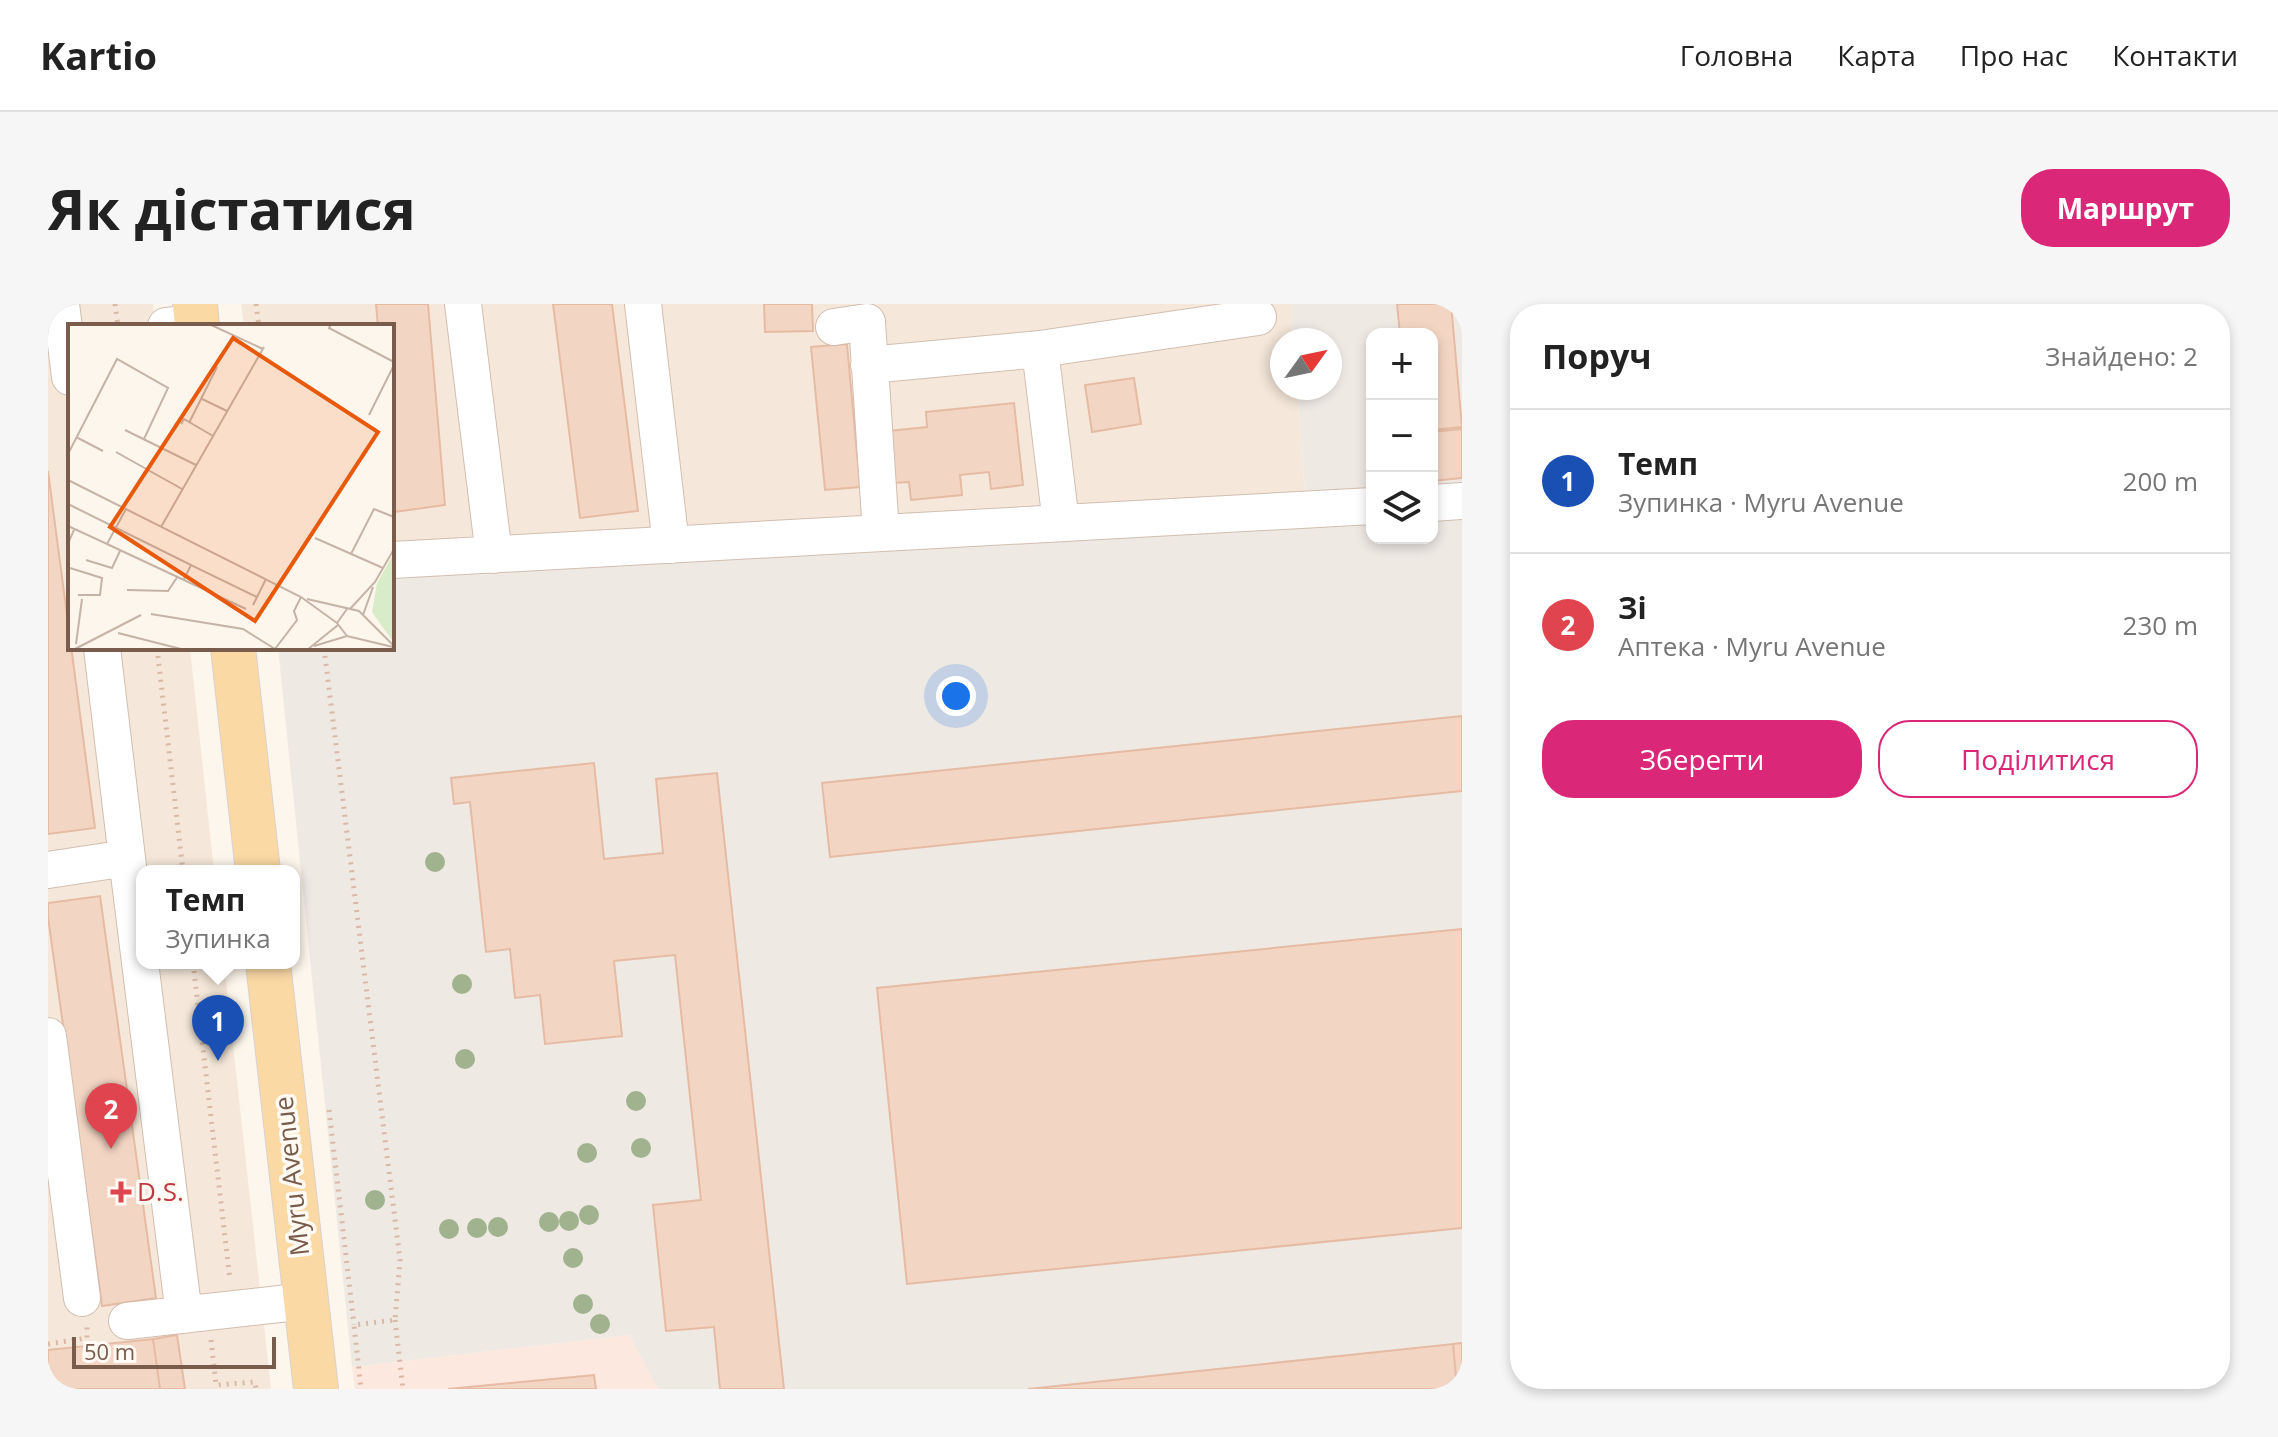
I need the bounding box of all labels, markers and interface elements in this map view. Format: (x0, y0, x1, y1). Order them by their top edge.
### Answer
text: Kartio (40, 29, 157, 81)
text: Головна (1680, 36, 1793, 74)
text: Карта (1837, 36, 1916, 74)
text: Про нас (1960, 36, 2068, 74)
text: Контакти (2112, 36, 2238, 74)
button: Маршрут (2021, 169, 2230, 247)
text: Як дістатися (48, 170, 416, 246)
inset map (68, 324, 394, 650)
north arrow (1270, 328, 1342, 400)
map controls (1366, 328, 1438, 544)
button: + (1366, 328, 1438, 400)
text: Поруч (1542, 333, 1652, 379)
text: Знайдено: 2 (2045, 338, 2198, 374)
button: − (1366, 400, 1438, 472)
text: Темп (1618, 443, 1698, 484)
text: 1 (1561, 463, 1575, 499)
text: 200 m (2123, 463, 2198, 499)
button: layers (1366, 472, 1438, 544)
text: Зупинка · Myru Avenue (1618, 484, 1904, 520)
text: Зі (1618, 587, 1647, 628)
text: 2 (1561, 607, 1575, 643)
text: 230 m (2123, 607, 2198, 643)
text: Аптека · Myru Avenue (1618, 628, 1886, 664)
your location (936, 676, 976, 716)
button: Зберегти (1542, 720, 1862, 798)
button: Поділитися (1878, 720, 2198, 798)
popup (136, 865, 300, 969)
text: Темп (165, 879, 245, 920)
text: Зупинка (165, 920, 271, 956)
pin: 1 (192, 995, 244, 1061)
pin: 2 (85, 1083, 137, 1149)
street label: Myru Avenue (265, 1095, 317, 1258)
place label: D.S. (137, 1173, 184, 1209)
marker: D.S. (112, 1183, 130, 1201)
scale bar (72, 1333, 276, 1369)
text: 50 m (84, 1336, 135, 1366)

